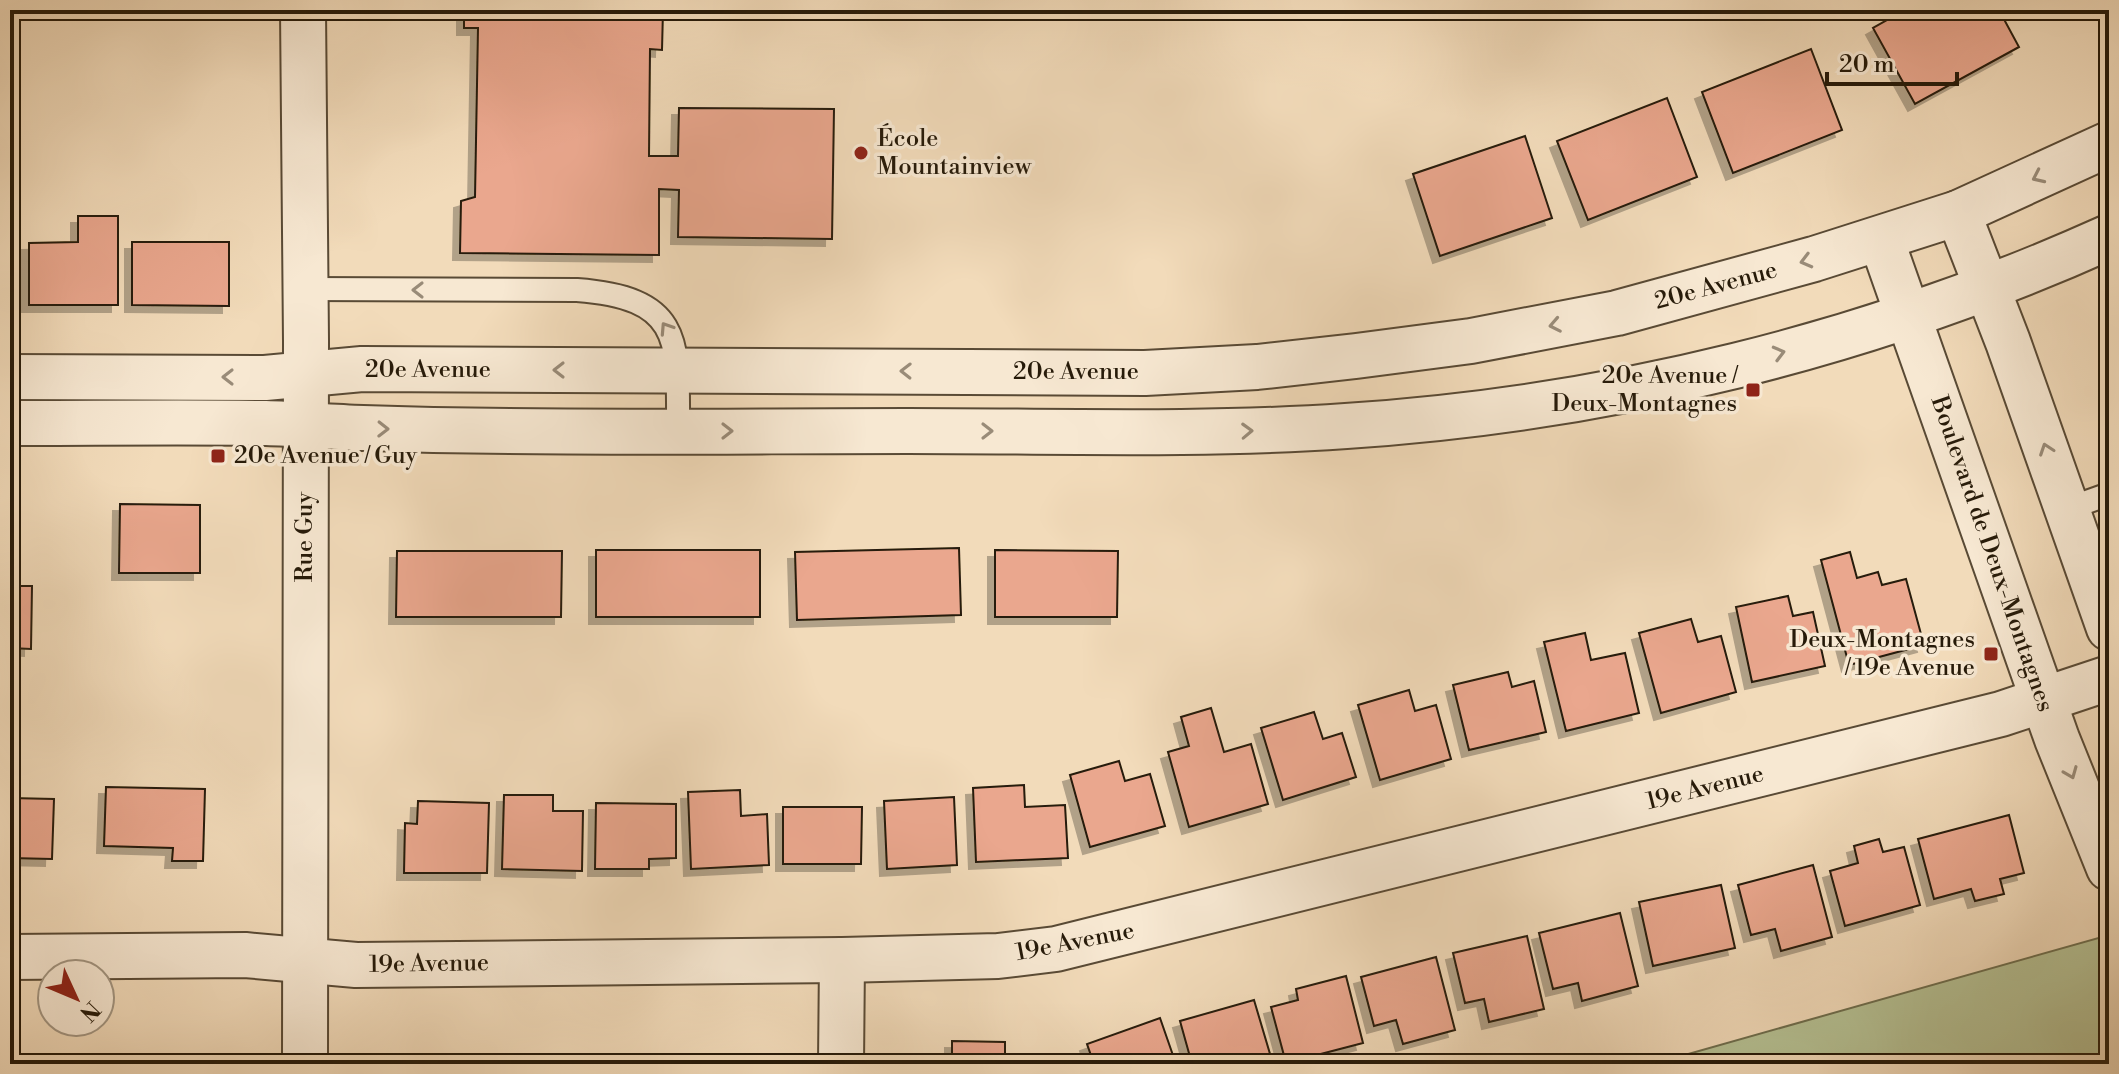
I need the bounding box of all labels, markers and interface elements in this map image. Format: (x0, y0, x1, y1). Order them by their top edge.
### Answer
scale bar (1827, 36, 1957, 86)
text: 20 m (1839, 50, 1895, 80)
place label: École Mountainview (877, 123, 1033, 182)
marker: École Mountainview (852, 144, 870, 162)
one-way arrow (2032, 167, 2046, 183)
one-way arrow (1800, 252, 1814, 269)
street label: 20e Avenue (1651, 255, 1781, 317)
one-way arrow (411, 281, 424, 298)
one-way arrow (1549, 316, 1562, 333)
one-way arrow (660, 323, 675, 337)
one-way arrow (1771, 346, 1785, 362)
street label: 20e Avenue (365, 355, 491, 385)
street label: 20e Avenue (1013, 357, 1139, 387)
one-way arrow (552, 361, 565, 379)
place label: 20e Avenue / Deux-Montagnes (1552, 361, 1738, 419)
one-way arrow (899, 362, 912, 380)
one-way arrow (221, 368, 234, 386)
marker: 20e Avenue / Deux-Montagnes (1744, 381, 1762, 399)
street label: Boulevard de Deux-Montagnes (1923, 391, 2060, 716)
one-way arrow (377, 420, 390, 438)
one-way arrow (721, 422, 734, 440)
one-way arrow (981, 422, 994, 440)
one-way arrow (1241, 422, 1254, 439)
place label: 20e Avenue / Guy (234, 441, 418, 471)
one-way arrow (2039, 443, 2055, 457)
marker: 20e Avenue / Guy (209, 447, 227, 465)
street label: Rue Guy (290, 491, 320, 582)
place label: Deux-Montagnes / 19e Avenue (1790, 625, 1975, 683)
marker: Deux-Montagnes / 19e Avenue (1982, 645, 2000, 663)
street label: 19e Avenue (1643, 759, 1767, 817)
one-way arrow (2061, 765, 2077, 779)
street label: 19e Avenue (1013, 916, 1137, 968)
street label: 19e Avenue (369, 948, 489, 980)
north arrow (36, 958, 116, 1038)
text: N (73, 995, 105, 1027)

